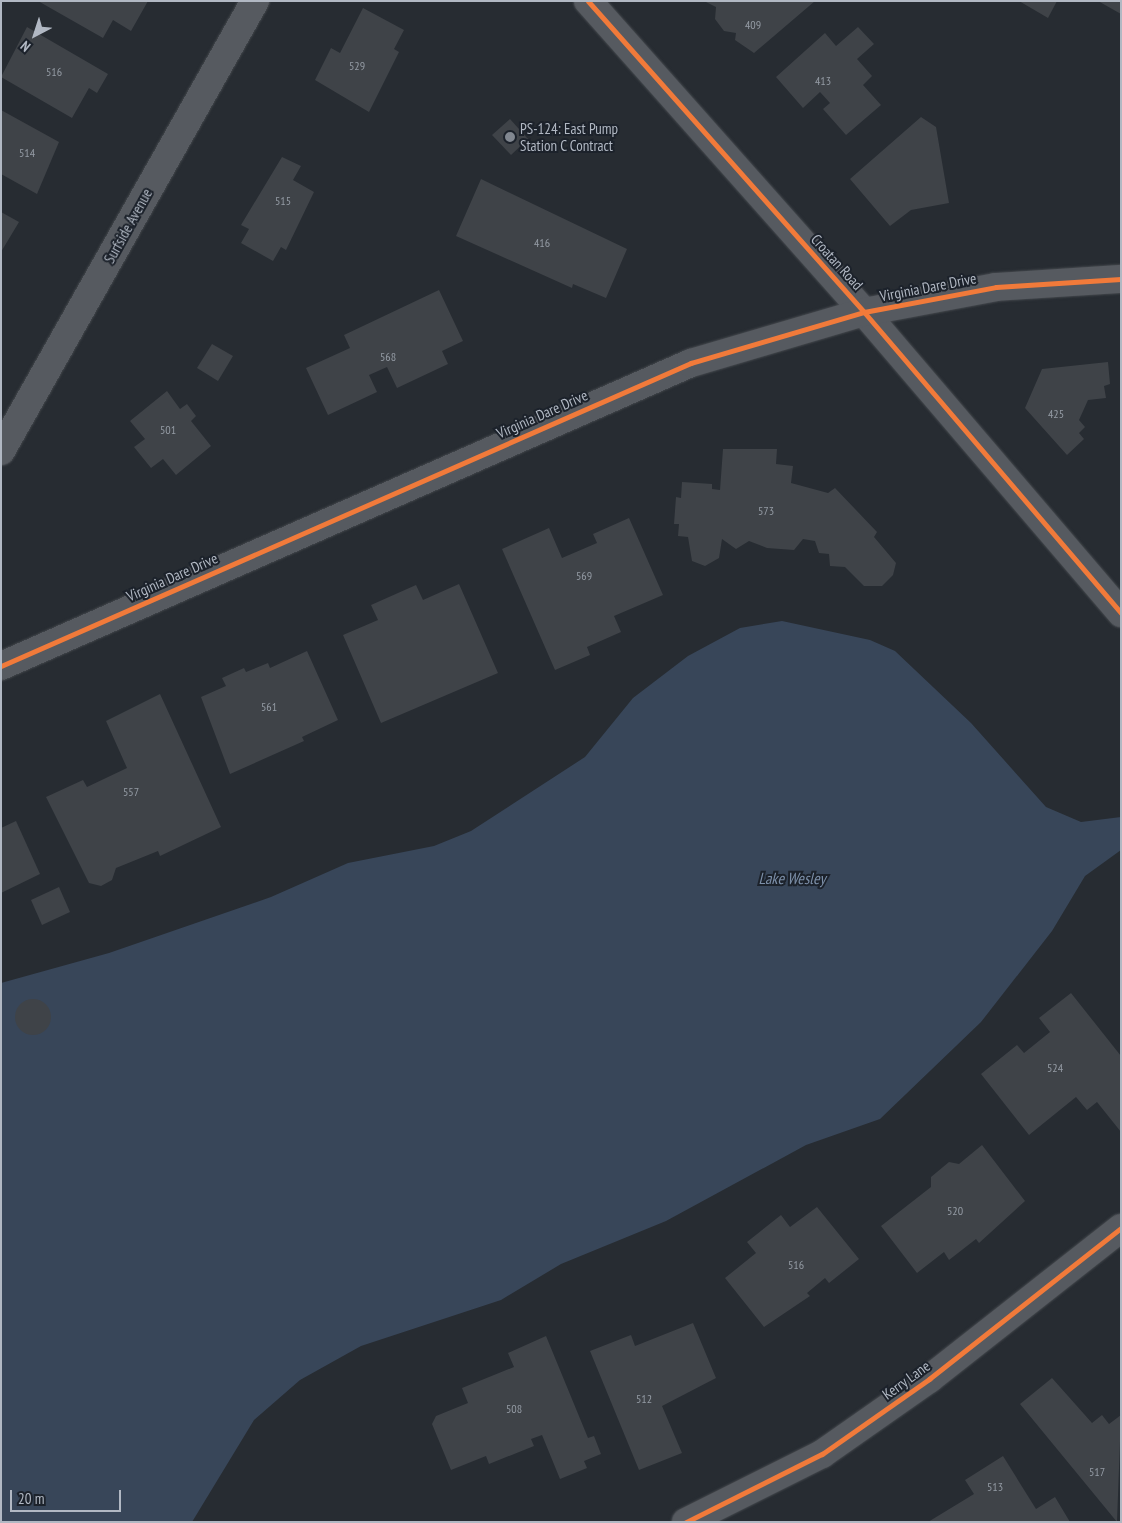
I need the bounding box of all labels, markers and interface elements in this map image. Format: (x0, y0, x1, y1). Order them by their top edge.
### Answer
north arrow (10, 10, 60, 60)
house number: 409 (745, 18, 761, 32)
text: N (17, 37, 34, 56)
house number: 529 (349, 59, 365, 73)
house number: 516 (46, 65, 62, 79)
house number: 413 (815, 74, 831, 88)
place label: PS-124: East Pump Station C Contract (520, 119, 618, 154)
marker: PS-124: East Pump Station C Contract (504, 131, 516, 143)
house number: 514 (19, 146, 35, 160)
street label: Surfside Avenue (100, 185, 156, 267)
house number: 515 (275, 194, 291, 208)
street label: Croatan Road (807, 230, 867, 294)
house number: 416 (534, 236, 550, 250)
street label: Virginia Dare Drive (878, 269, 978, 305)
house number: 568 (380, 350, 396, 364)
street label: Virginia Dare Drive (494, 386, 590, 442)
house number: 425 (1048, 407, 1064, 421)
house number: 501 (160, 423, 176, 437)
house number: 573 (758, 504, 774, 518)
street label: Virginia Dare Drive (124, 549, 220, 605)
house number: 569 (576, 569, 592, 583)
house number: 561 (261, 700, 277, 714)
house number: 557 (123, 785, 139, 799)
water label: Lake Wesley (758, 868, 826, 888)
house number: 524 (1047, 1061, 1063, 1075)
house number: 520 (947, 1204, 963, 1218)
house number: 516 (788, 1258, 804, 1272)
street label: Kerry Lane (879, 1357, 933, 1403)
house number: 512 (636, 1392, 652, 1406)
house number: 508 (506, 1402, 522, 1416)
house number: 517 (1089, 1465, 1105, 1479)
scale bar (12, 1480, 124, 1512)
house number: 513 (987, 1480, 1003, 1494)
text: 20 m (18, 1489, 44, 1508)

